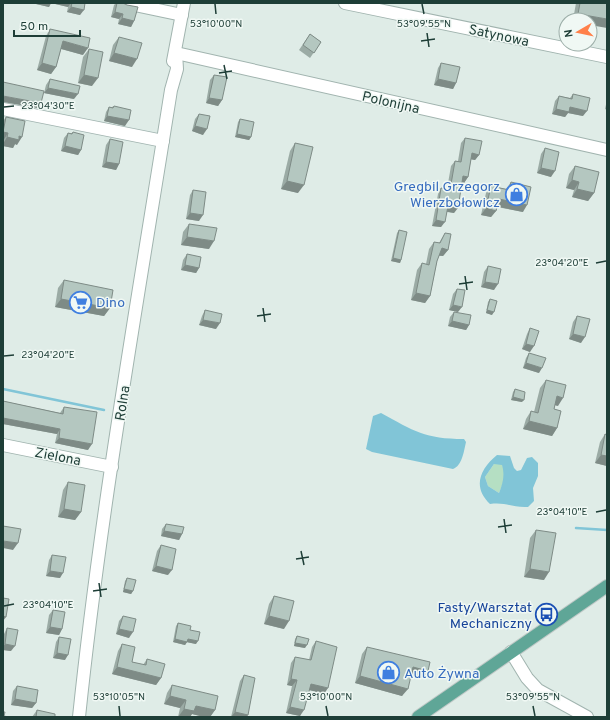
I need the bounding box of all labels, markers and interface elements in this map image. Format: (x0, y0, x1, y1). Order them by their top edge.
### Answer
scale bar (14, 12, 80, 38)
north arrow (558, 12, 598, 52)
text: 53°10'00"N (190, 18, 242, 31)
text: 53°09'55"N (397, 18, 451, 31)
text: 50 m (20, 19, 48, 35)
street label: Satynowa (467, 22, 530, 51)
text: N (562, 28, 577, 38)
street label: Polonijna (360, 89, 421, 118)
text: 23°04'30"E (21, 100, 75, 113)
place label: Gregbil Grzegorz Wierzbołowicz (394, 179, 500, 212)
shop icon: Gregbil Grzegorz Wierzbołowicz (503, 181, 529, 207)
text: 23°04'20"E (535, 257, 589, 270)
supermarket icon: Dino (68, 289, 94, 315)
place label: Dino (96, 295, 125, 312)
text: 23°04'20"E (21, 349, 75, 362)
street label: Rolna (112, 384, 135, 422)
street label: Zielona (33, 445, 82, 470)
text: 23°04'10"E (536, 506, 588, 519)
text: 23°04'10"E (22, 599, 74, 612)
place label: Fasty/Warsztat Mechaniczny (438, 600, 532, 633)
bus stop icon: Fasty/Warsztat Mechaniczny (534, 602, 560, 628)
shop icon: Auto Żywna (375, 660, 401, 686)
place label: Auto Żywna (404, 665, 479, 683)
text: 53°10'05"N (93, 691, 145, 704)
text: 53°10'00"N (300, 691, 352, 704)
text: 53°09'55"N (506, 691, 560, 704)

